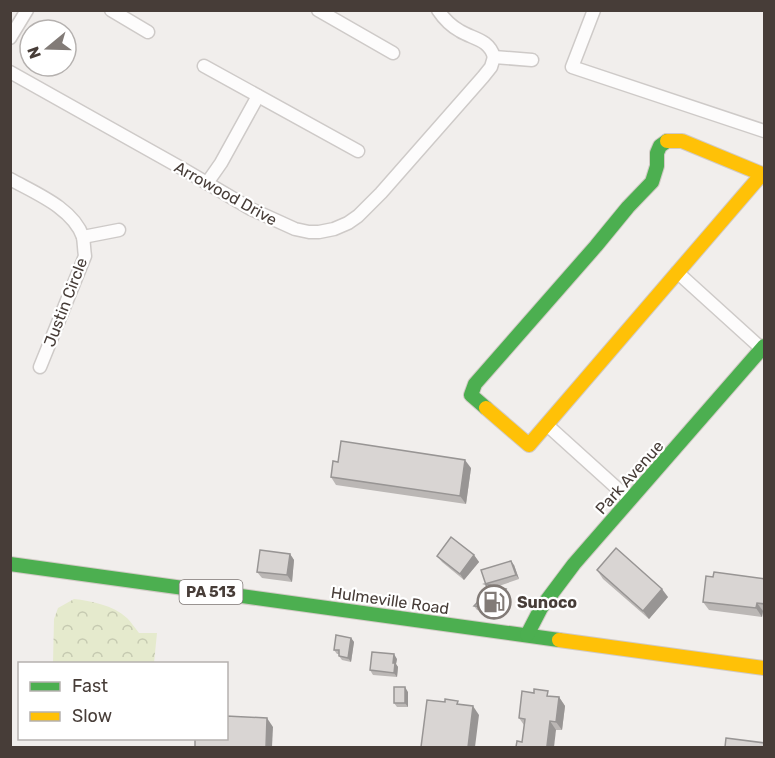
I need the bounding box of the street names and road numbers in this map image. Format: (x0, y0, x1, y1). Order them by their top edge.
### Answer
street label: Arrowood Drive (171, 157, 281, 230)
street label: Justin Circle (40, 255, 91, 349)
street label: Park Avenue (591, 437, 667, 518)
road number: PA 513 (180, 580, 242, 604)
street label: Hulmeville Road (330, 583, 450, 618)

